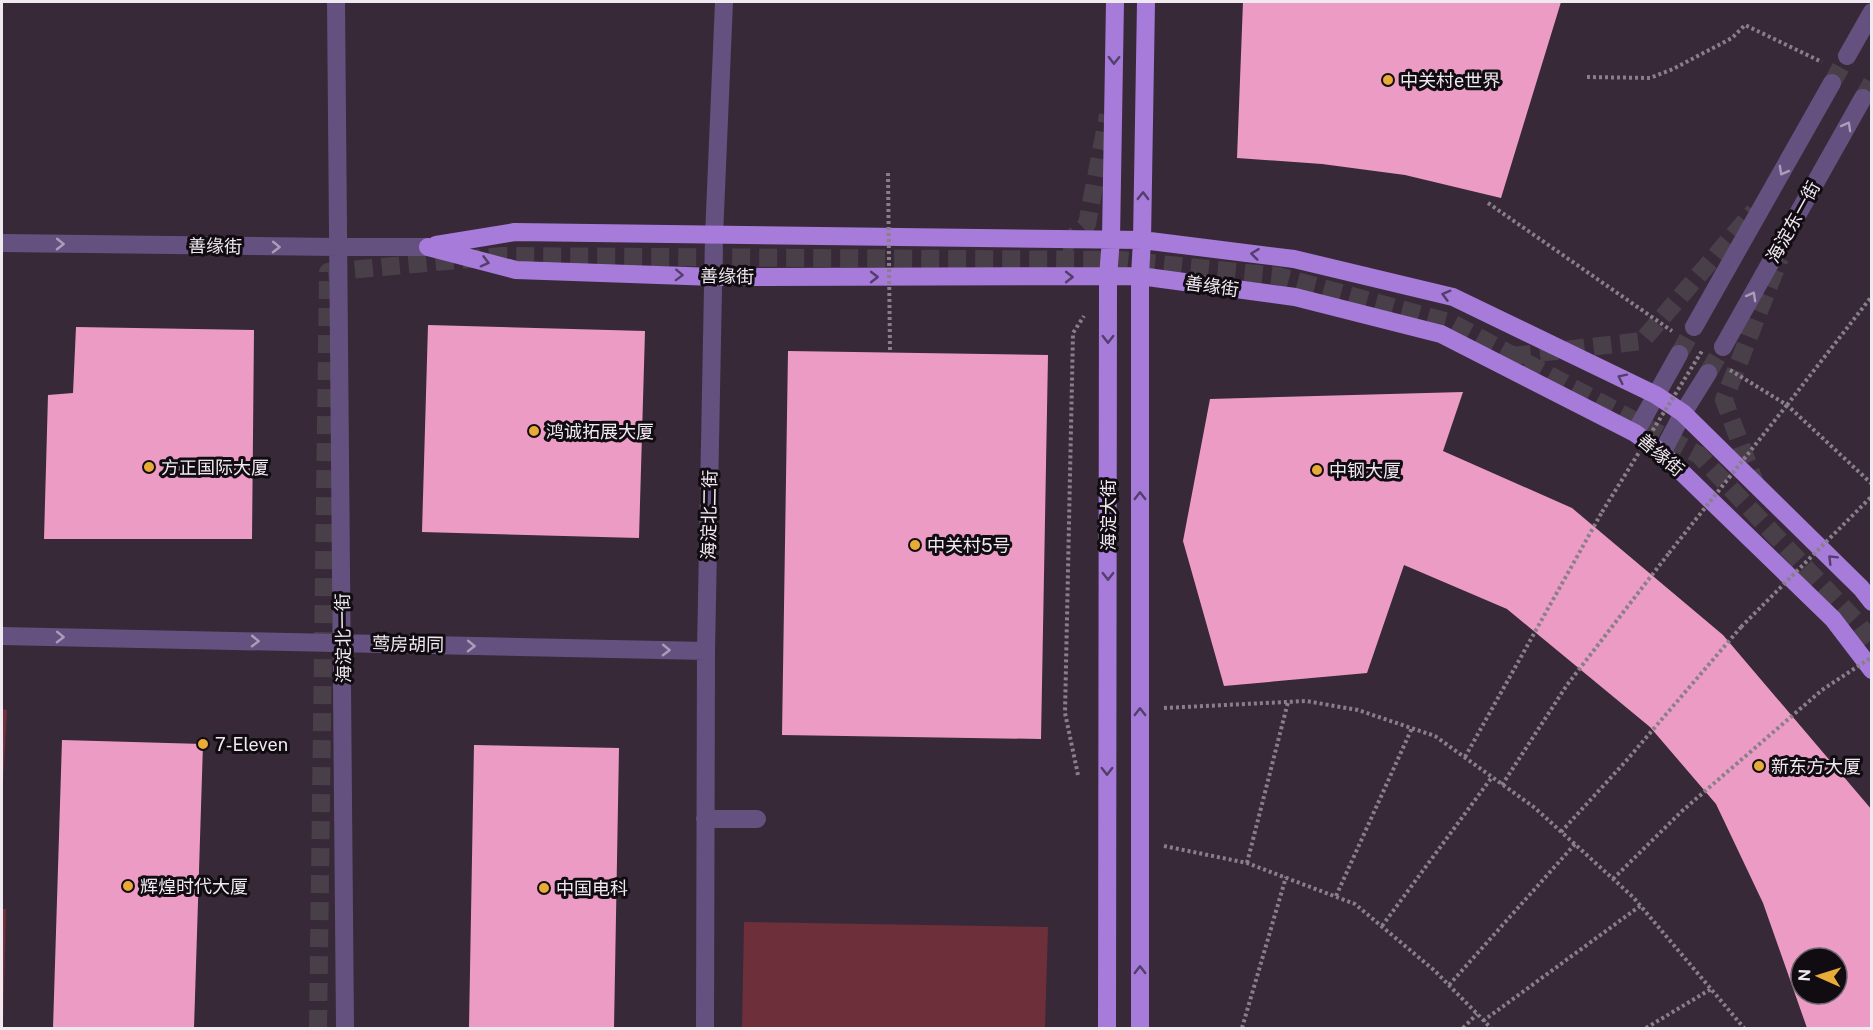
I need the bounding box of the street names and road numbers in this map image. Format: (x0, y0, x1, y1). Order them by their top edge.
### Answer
street label: 海淀东一街 (1762, 178, 1824, 266)
street label: 善缘街 (188, 235, 242, 257)
street label: 善缘街 (700, 265, 754, 287)
street label: 善缘街 (1184, 272, 1240, 300)
street label: 善缘街 (1634, 430, 1688, 480)
street label: 海淀北二街 (698, 470, 720, 560)
street label: 海淀大街 (1098, 479, 1119, 551)
street label: 海淀北一街 (332, 593, 354, 683)
street label: 莺房胡同 (372, 633, 444, 655)

